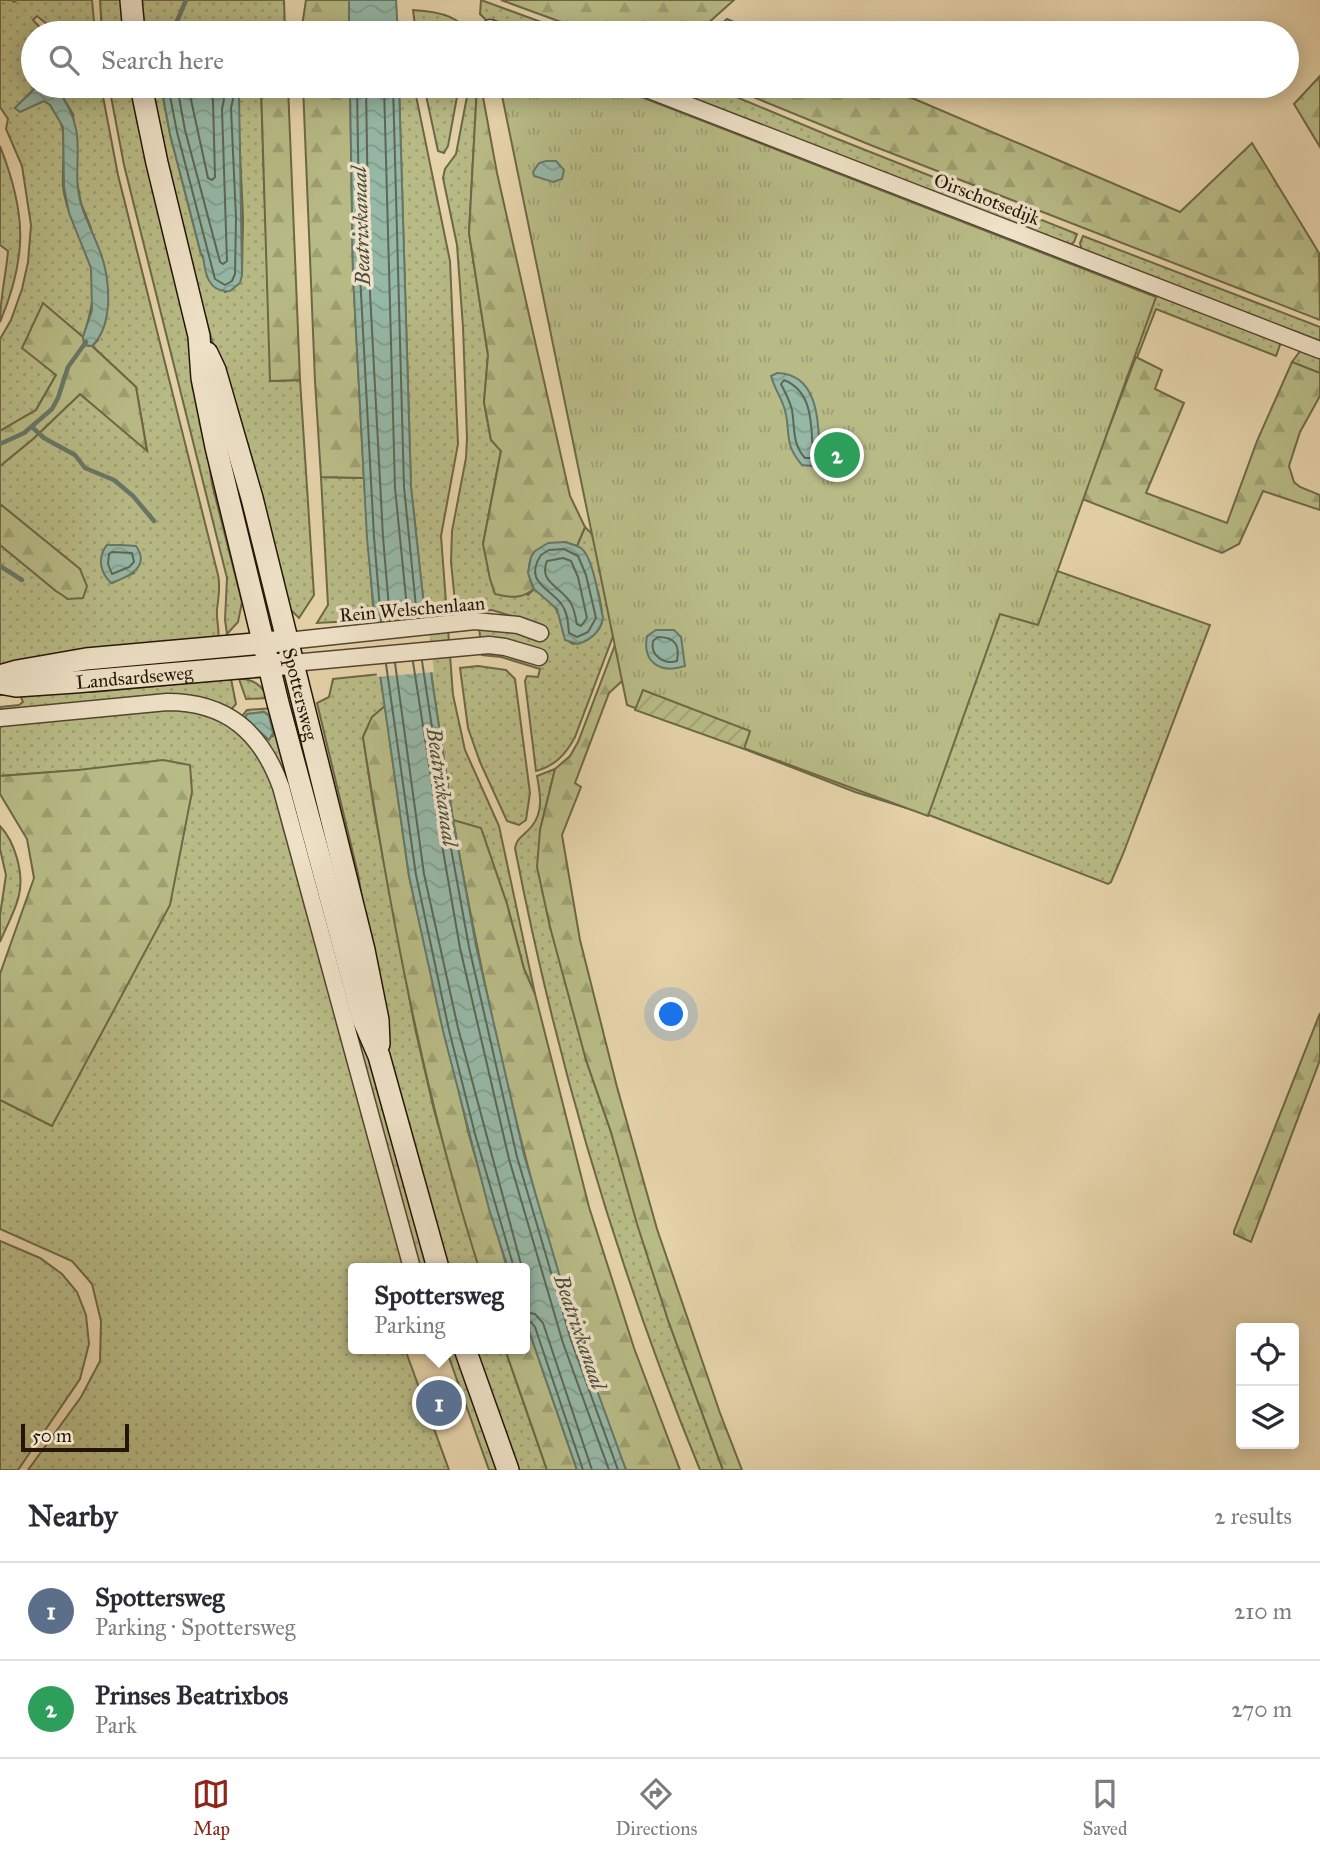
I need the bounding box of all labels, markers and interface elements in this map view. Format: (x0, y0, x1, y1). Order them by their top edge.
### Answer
search box (21, 21, 1299, 98)
icon: search (45, 41, 83, 79)
text: Search here (101, 44, 224, 76)
water label: Beatrixkanaal (346, 163, 376, 287)
street label: Oirschotsedijk (931, 168, 1043, 230)
pin: 2 (814, 429, 860, 481)
street label: Rein Welschenlaan (338, 591, 486, 627)
street label: Spottersweg (278, 645, 323, 743)
street label: Landsardseweg (75, 660, 194, 693)
water label: Beatrixkanaal (421, 725, 464, 850)
your location (654, 997, 688, 1031)
popup (348, 1263, 530, 1354)
water label: Beatrixkanaal (548, 1270, 613, 1395)
text: Spottersweg (374, 1279, 504, 1311)
text: Parking (374, 1311, 445, 1339)
map controls (1236, 1323, 1299, 1449)
button: locate (1236, 1323, 1299, 1386)
pin: 1 (416, 1377, 462, 1429)
button: layers (1236, 1386, 1299, 1449)
scale bar (21, 1421, 130, 1453)
text: 50 m (32, 1424, 72, 1447)
text: Nearby (28, 1498, 118, 1534)
text: 2 results (1214, 1502, 1292, 1530)
text: Spottersweg (95, 1581, 225, 1613)
text: 1 (46, 1597, 56, 1625)
text: 210 m (1234, 1597, 1292, 1625)
text: Parking · Spottersweg (95, 1613, 296, 1641)
text: Prinses Beatrixbos (95, 1679, 288, 1711)
text: 2 (45, 1695, 57, 1723)
text: 270 m (1231, 1695, 1292, 1723)
text: Park (95, 1711, 137, 1739)
tab: Map (192, 1775, 230, 1840)
tab: Directions (615, 1775, 697, 1840)
tab: Saved (1082, 1775, 1128, 1840)

